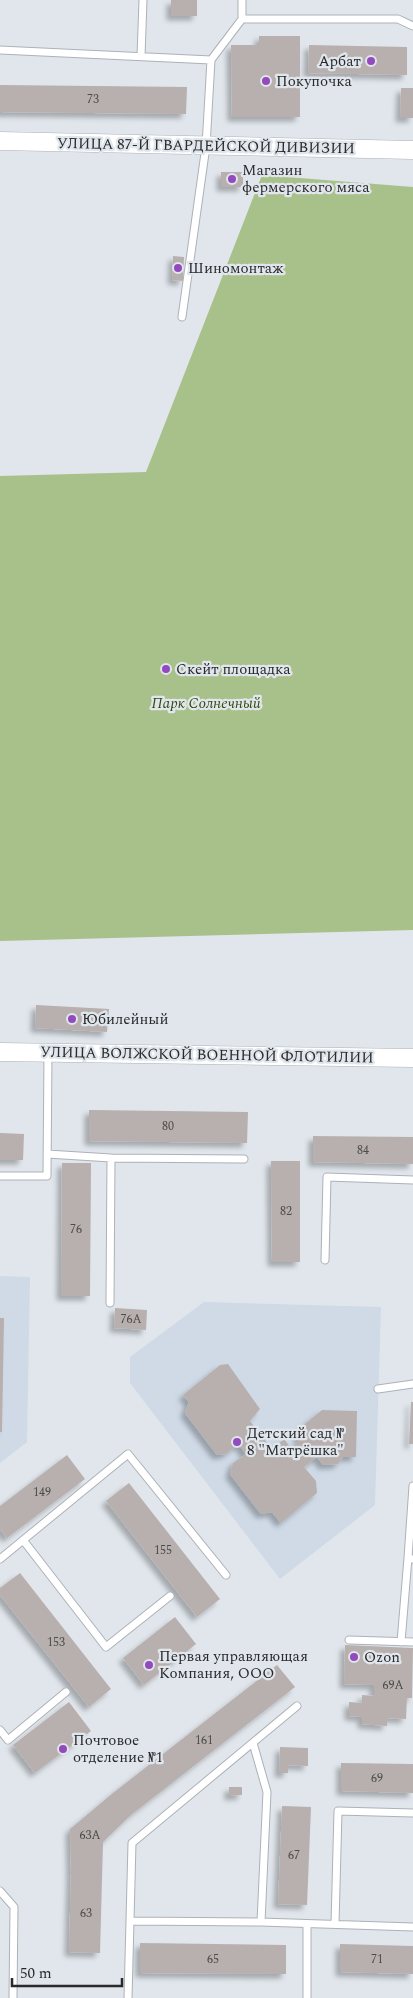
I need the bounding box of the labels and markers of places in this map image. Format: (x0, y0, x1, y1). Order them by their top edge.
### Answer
place label: Арбат (318, 50, 361, 73)
marker: Арбат (365, 55, 377, 67)
place label: Покупочка (276, 70, 352, 93)
marker: Покупочка (260, 75, 272, 87)
place label: Магазин фермерского мяса (242, 159, 370, 199)
marker: Магазин фермерского мяса (226, 173, 238, 185)
place label: Шиномонтаж (188, 257, 284, 280)
marker: Шиномонтаж (172, 262, 184, 274)
place label: Скейт площадка (176, 658, 291, 681)
marker: Скейт площадка (160, 663, 172, 675)
place label: Юбилейный (82, 1008, 168, 1031)
marker: Юбилейный (66, 1013, 78, 1025)
place label: Детский сад № 8 "Матрёшка" (247, 1422, 344, 1462)
marker: Детский сад № 8 "Матрёшка" (231, 1436, 243, 1448)
place label: Первая управляющая Компания, ООО (159, 1645, 308, 1685)
place label: Ozon (364, 1646, 400, 1669)
marker: Ozon (348, 1651, 360, 1663)
marker: Первая управляющая Компания, ООО (143, 1659, 155, 1671)
place label: Почтовое отделение №1 (73, 1729, 163, 1769)
marker: Почтовое отделение №1 (57, 1743, 69, 1755)

